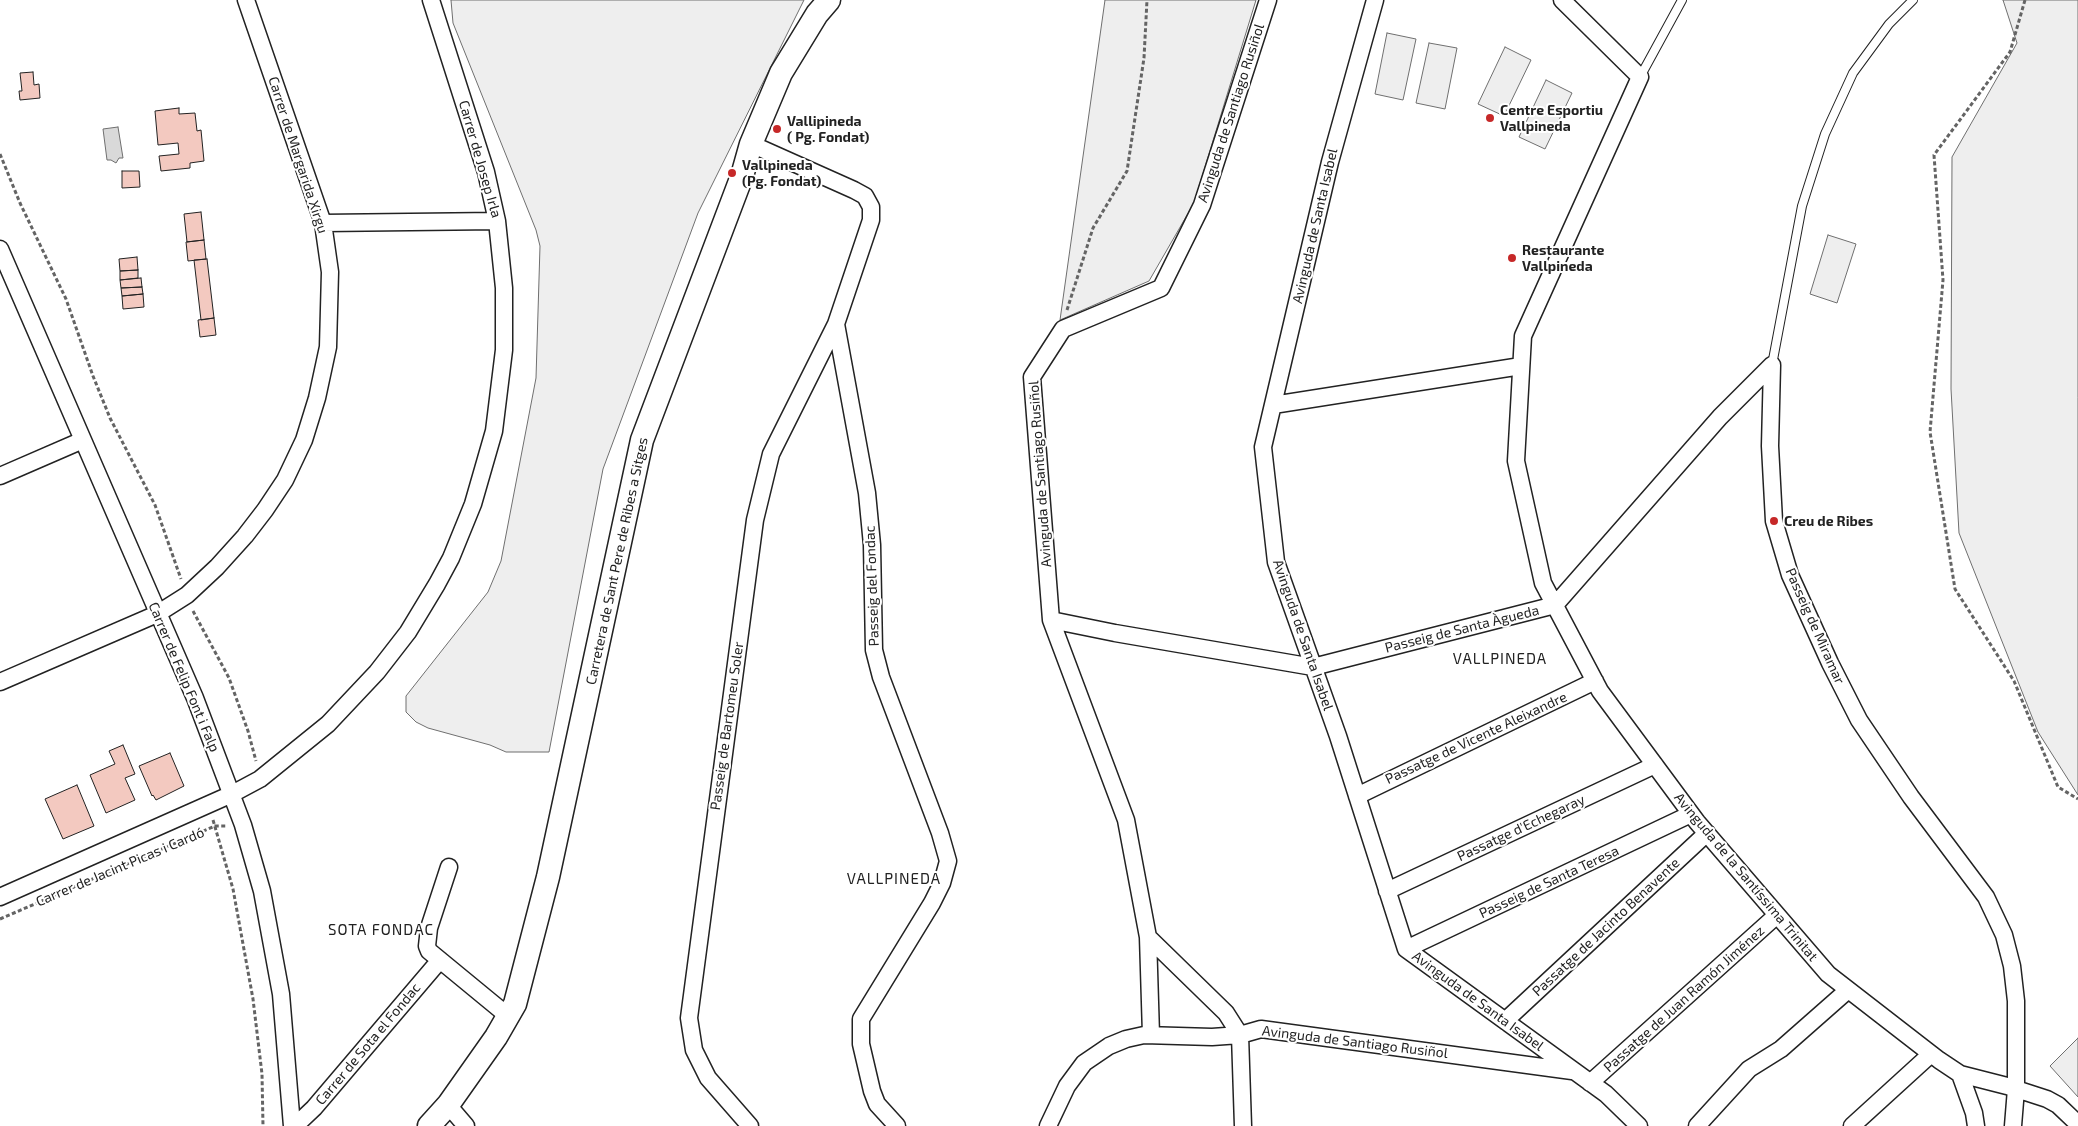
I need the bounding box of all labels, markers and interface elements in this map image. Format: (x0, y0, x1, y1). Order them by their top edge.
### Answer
street label: Avinguda de Santiago Rusiñol (1194, 21, 1268, 205)
street label: Carrer de Margarida Xirgu (265, 74, 331, 236)
street label: Carrer de Josep Irla (455, 98, 505, 220)
place label: Centre Esportiu Vallpineda (1500, 102, 1603, 134)
marker: Centre Esportiu Vallpineda (1484, 112, 1496, 124)
place label: Vallipineda ( Pg. Fondat) (787, 113, 869, 146)
marker: Vallipineda ( Pg. Fondat) (771, 123, 783, 135)
street label: Avinguda de Santa Isabel (1289, 147, 1341, 305)
place label: Vallpineda (Pg. Fondat) (742, 157, 821, 190)
marker: Vallpineda (Pg. Fondat) (726, 167, 738, 179)
place label: Restaurante Vallpineda (1522, 242, 1604, 274)
marker: Restaurante Vallpineda (1506, 252, 1518, 264)
street label: Avinguda de Santiago Rusiñol (1025, 380, 1055, 568)
street label: Carretera de Sant Pere de Ribes a Sitges (583, 436, 651, 686)
place label: Creu de Ribes (1784, 513, 1873, 529)
marker: Creu de Ribes (1768, 515, 1780, 527)
street label: Passeig del Fondac (861, 525, 883, 647)
street label: Avinguda de Santa Isabel (1269, 557, 1337, 713)
street label: Passeig de Miramar (1782, 565, 1848, 687)
street label: Carrer de Felip Font i Falp (145, 600, 223, 754)
street label: Passeig de Santa Àgueda (1383, 602, 1541, 656)
street label: Passeig de Bartomeu Soler (707, 641, 747, 811)
district label: VALLPINEDA (1452, 650, 1548, 668)
street label: Passatge de Vicente Aleixandre (1382, 688, 1570, 788)
street label: Avinguda de la Santíssima Trinitat (1671, 789, 1821, 965)
street label: Passatge d'Echegaray (1454, 791, 1588, 865)
street label: Carrer de Jacint Picas i Cardó (33, 824, 207, 910)
street label: Passeig de Santa Teresa (1476, 842, 1622, 922)
street label: Passatge de Jacinto Benavente (1529, 854, 1683, 1000)
district label: VALLPINEDA (846, 870, 942, 888)
district label: SOTA FONDAC (327, 921, 435, 939)
street label: Passatge de Juan Ramón Jiménez (1600, 922, 1768, 1076)
street label: Avinguda de Santa Isabel (1409, 948, 1547, 1054)
street label: Carrer de Sota el Fondac (312, 979, 424, 1109)
street label: Avinguda de Santiago Rusiñol (1261, 1022, 1449, 1062)

